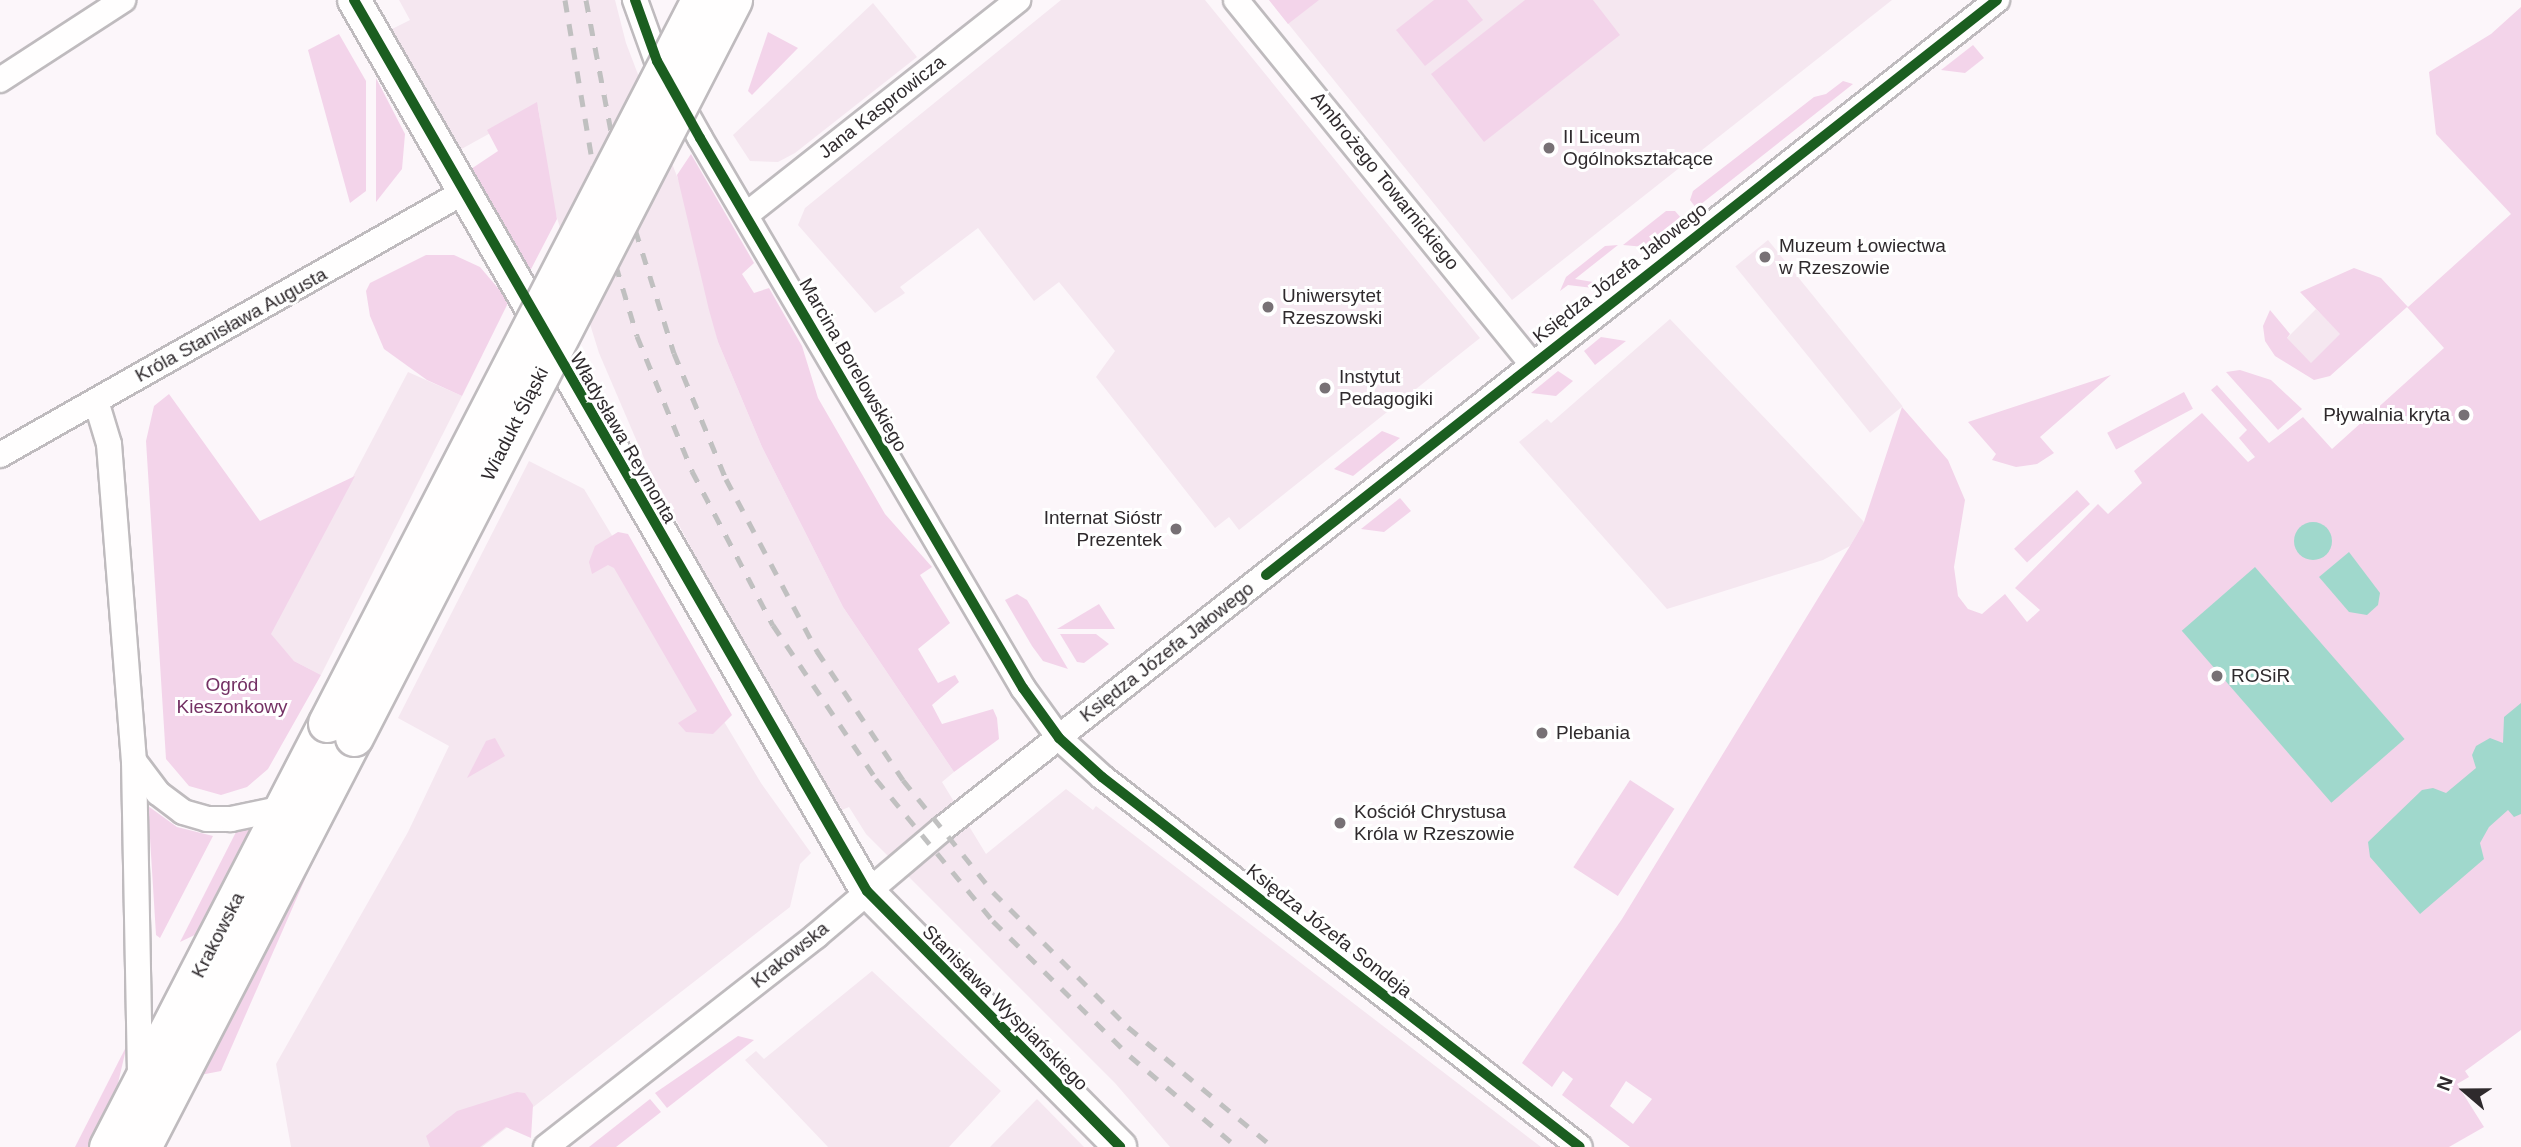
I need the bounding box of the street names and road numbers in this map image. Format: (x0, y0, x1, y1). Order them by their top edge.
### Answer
street label: Jana Kasprowicza (814, 51, 950, 163)
street label: Ambrożego Towarnickiego (1306, 87, 1464, 275)
street label: Księdza Józefa Jałowego (1529, 198, 1711, 348)
street label: Króla Stanisława Augusta (131, 263, 331, 387)
street label: Marcina Borelowskiego (794, 274, 912, 456)
street label: Władysława Reymonta (565, 349, 681, 527)
street label: Wiadukt Śląski (477, 363, 553, 485)
street label: Księdza Józefa Jałowego (1076, 577, 1258, 727)
street label: Księdza Józefa Sondeja (1242, 859, 1416, 1003)
street label: Krakowska (187, 888, 249, 982)
street label: Krakowska (747, 917, 833, 993)
street label: Stanisława Wyspiańskiego (917, 920, 1093, 1096)

